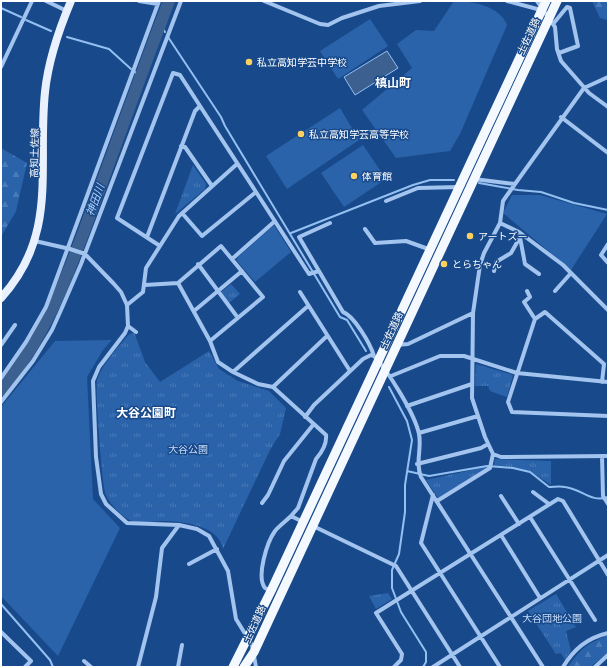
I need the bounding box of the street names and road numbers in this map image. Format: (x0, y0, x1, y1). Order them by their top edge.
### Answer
street label: 土佐道路 (514, 15, 544, 58)
street label: 高知土佐線 (28, 128, 42, 178)
street label: 土佐道路 (377, 309, 407, 352)
street label: 土佐道路 (240, 603, 269, 646)

